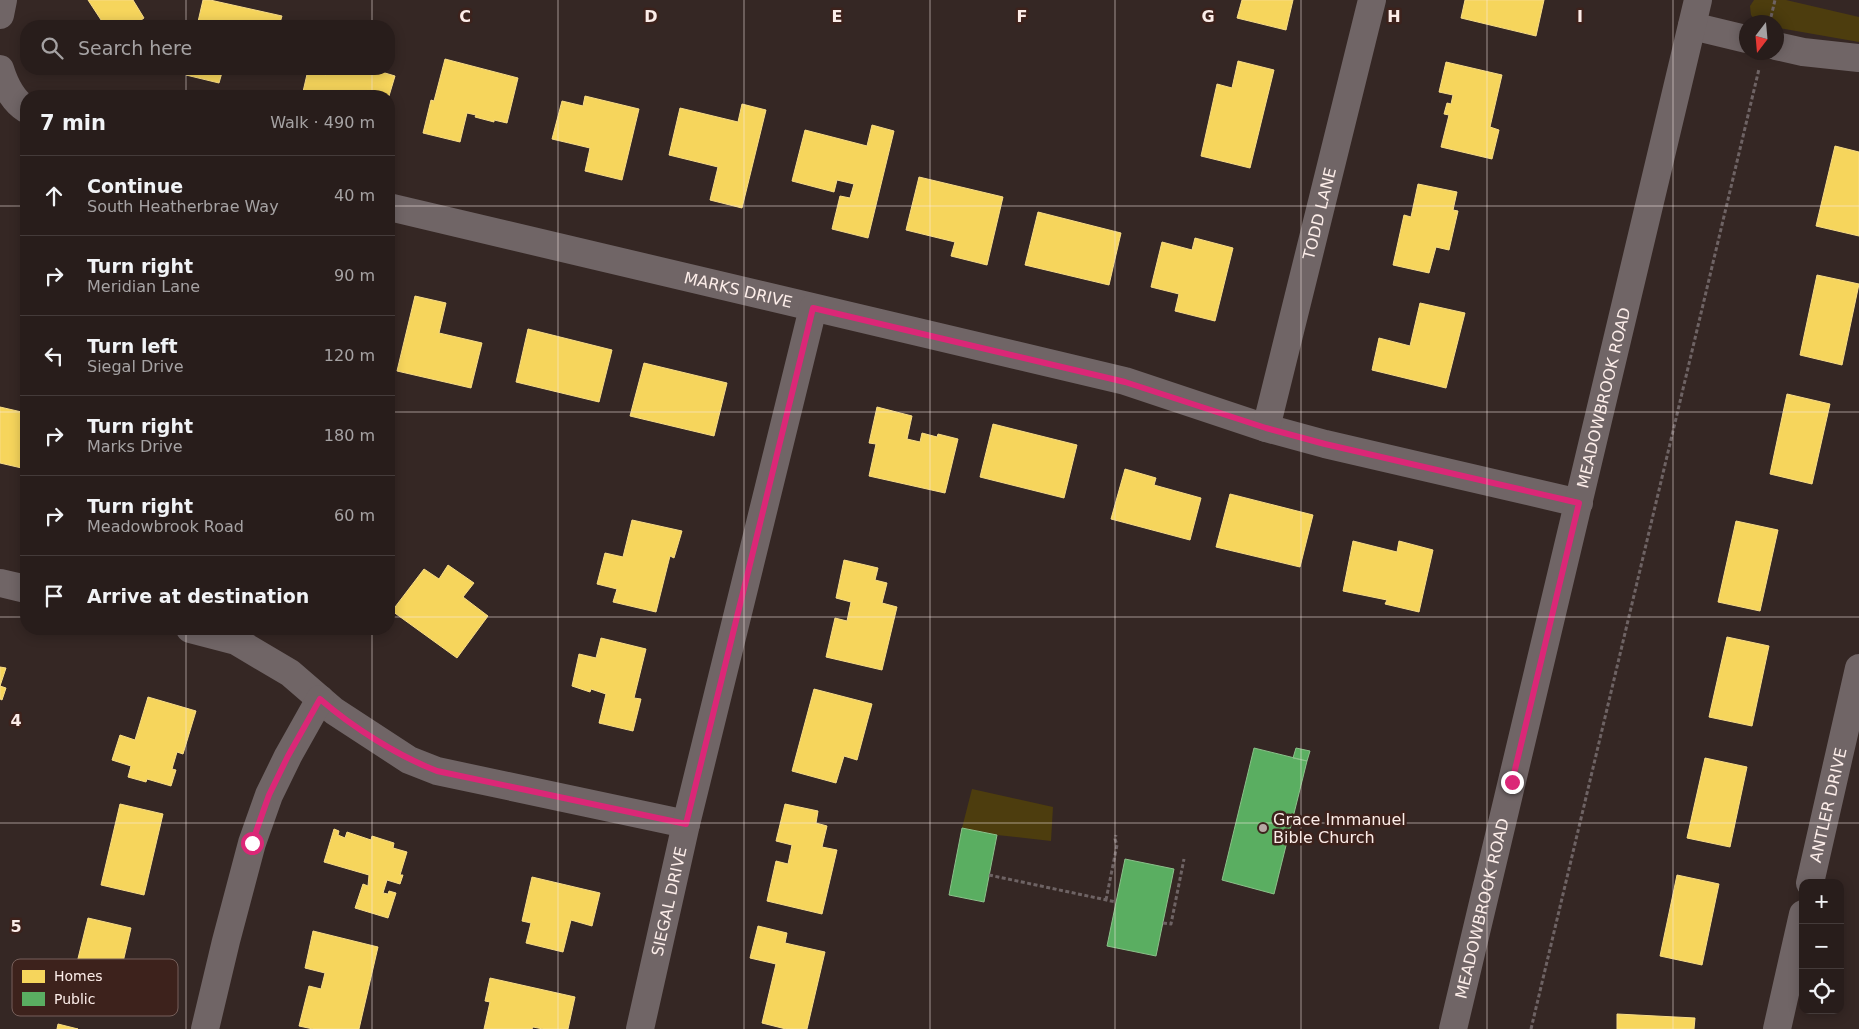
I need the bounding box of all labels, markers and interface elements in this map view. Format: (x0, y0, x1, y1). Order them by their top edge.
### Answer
text: C (459, 7, 471, 26)
text: D (644, 7, 658, 26)
text: E (832, 7, 842, 26)
text: F (1017, 7, 1027, 26)
text: G (1201, 7, 1215, 26)
text: H (1387, 7, 1401, 26)
text: I (1577, 7, 1583, 26)
north arrow (1739, 15, 1784, 60)
search box (20, 20, 395, 75)
icon: search (38, 34, 66, 62)
text: Search here (78, 37, 192, 59)
text: 7 min (40, 111, 106, 135)
text: Walk · 490 m (270, 113, 375, 132)
street label: TODD LANE (1299, 165, 1340, 263)
text: Continue (87, 175, 183, 197)
icon: ahead (40, 182, 68, 210)
text: 40 m (334, 186, 375, 205)
text: South Heatherbrae Way (87, 197, 279, 216)
text: Turn right (87, 255, 193, 277)
icon: right (40, 262, 68, 290)
text: 90 m (334, 266, 375, 285)
street label: MARKS DRIVE (682, 268, 794, 312)
text: Meridian Lane (87, 277, 200, 296)
street label: MEADOWBROOK ROAD (1573, 305, 1635, 490)
text: Turn left (87, 335, 178, 357)
icon: left (40, 342, 68, 370)
text: 120 m (324, 346, 375, 365)
text: Siegal Drive (87, 357, 184, 376)
text: Turn right (87, 415, 193, 437)
icon: right (40, 422, 68, 450)
text: 180 m (324, 426, 375, 445)
text: Marks Drive (87, 437, 183, 456)
text: Turn right (87, 495, 193, 517)
icon: right (40, 502, 68, 530)
text: 60 m (334, 506, 375, 525)
text: Meadowbrook Road (87, 517, 244, 536)
icon: arrive (40, 582, 68, 610)
text: Arrive at destination (87, 585, 309, 607)
text: 4 (10, 711, 22, 730)
street label: ANTLER DRIVE (1806, 746, 1851, 864)
route end (1501, 771, 1524, 794)
place label: Grace Immanuel Bible Church (1273, 810, 1406, 847)
street label: MEADOWBROOK ROAD (1452, 816, 1513, 1001)
marker: Grace Immanuel Bible Church (1257, 822, 1269, 834)
route start (241, 832, 264, 855)
street label: SIEGAL DRIVE (648, 845, 691, 958)
map controls (1799, 879, 1844, 1014)
button: + (1799, 879, 1844, 924)
text: 5 (10, 917, 22, 936)
button: − (1799, 924, 1844, 969)
legend (12, 959, 178, 1016)
text: Homes (54, 968, 103, 984)
button: locate (1799, 969, 1844, 1014)
text: Public (54, 991, 95, 1007)

